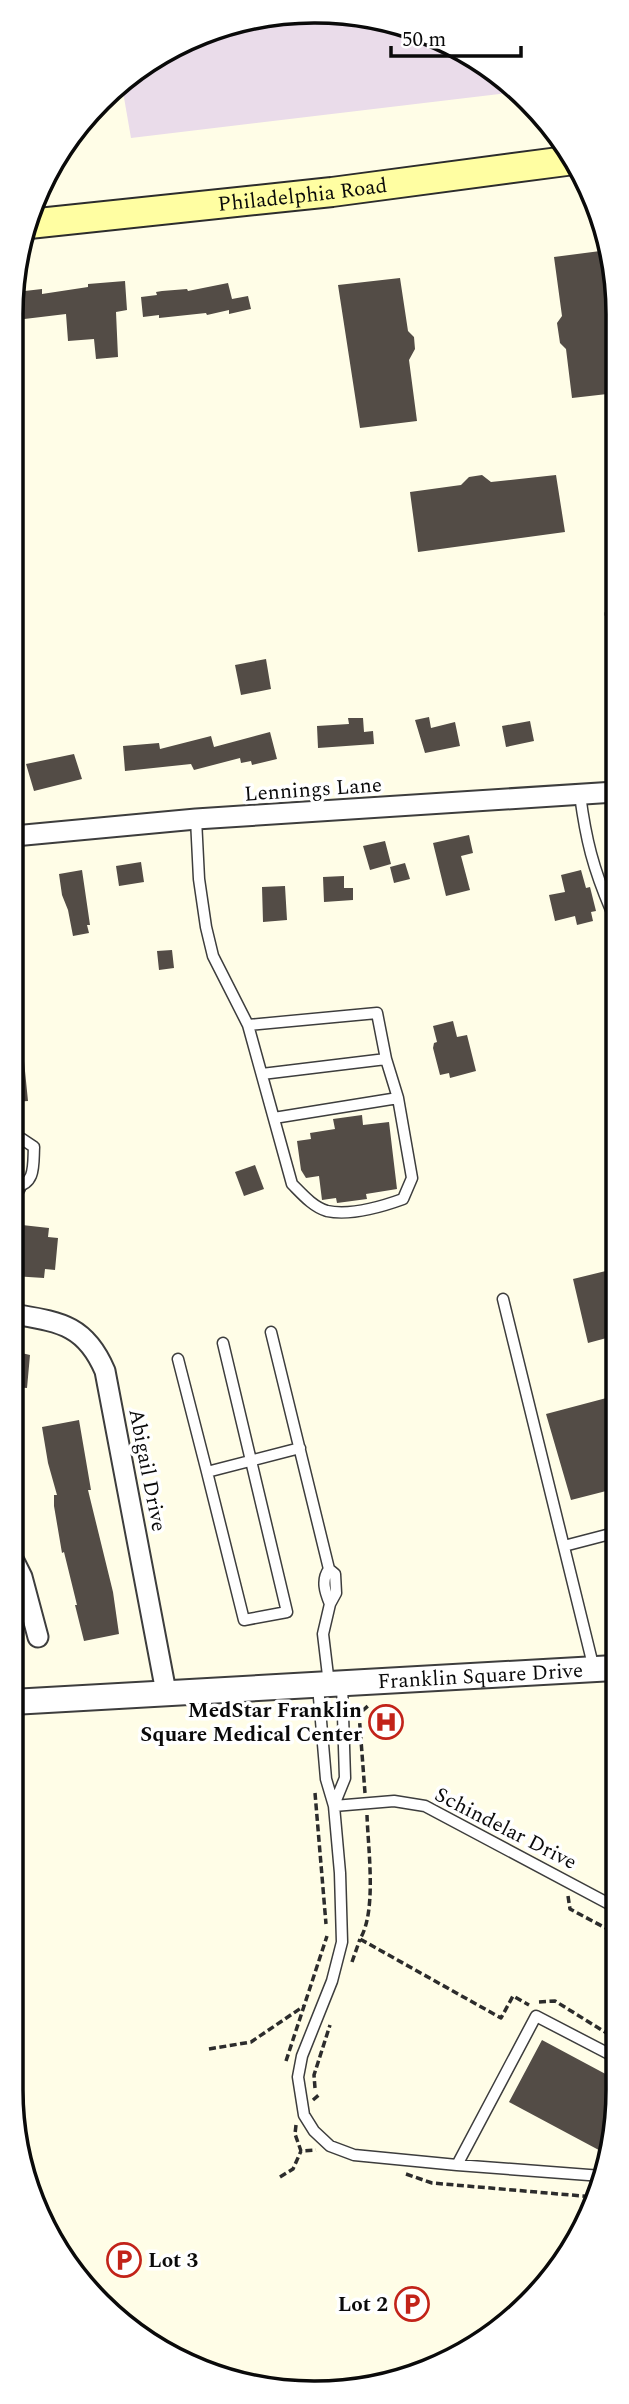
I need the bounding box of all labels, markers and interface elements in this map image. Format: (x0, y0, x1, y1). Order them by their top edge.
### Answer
scale bar (391, 14, 520, 58)
text: 50 m (402, 24, 446, 56)
street label: Philadelphia Road (216, 170, 389, 221)
street label: Lennings Lane (243, 769, 383, 811)
street label: Abigail Drive (119, 1406, 175, 1534)
street label: Franklin Square Drive (377, 1655, 584, 1698)
place label: MedStar Franklin Square Medical Center (140, 1695, 362, 1751)
hospital icon: MedStar Franklin Square Medical Center (367, 1703, 405, 1741)
street label: Schindelar Drive (429, 1779, 582, 1879)
parking icon: Lot 3 (105, 2241, 143, 2279)
place label: Lot 3 (148, 2245, 198, 2277)
parking icon: Lot 2 (393, 2285, 431, 2323)
place label: Lot 2 (338, 2289, 388, 2321)

